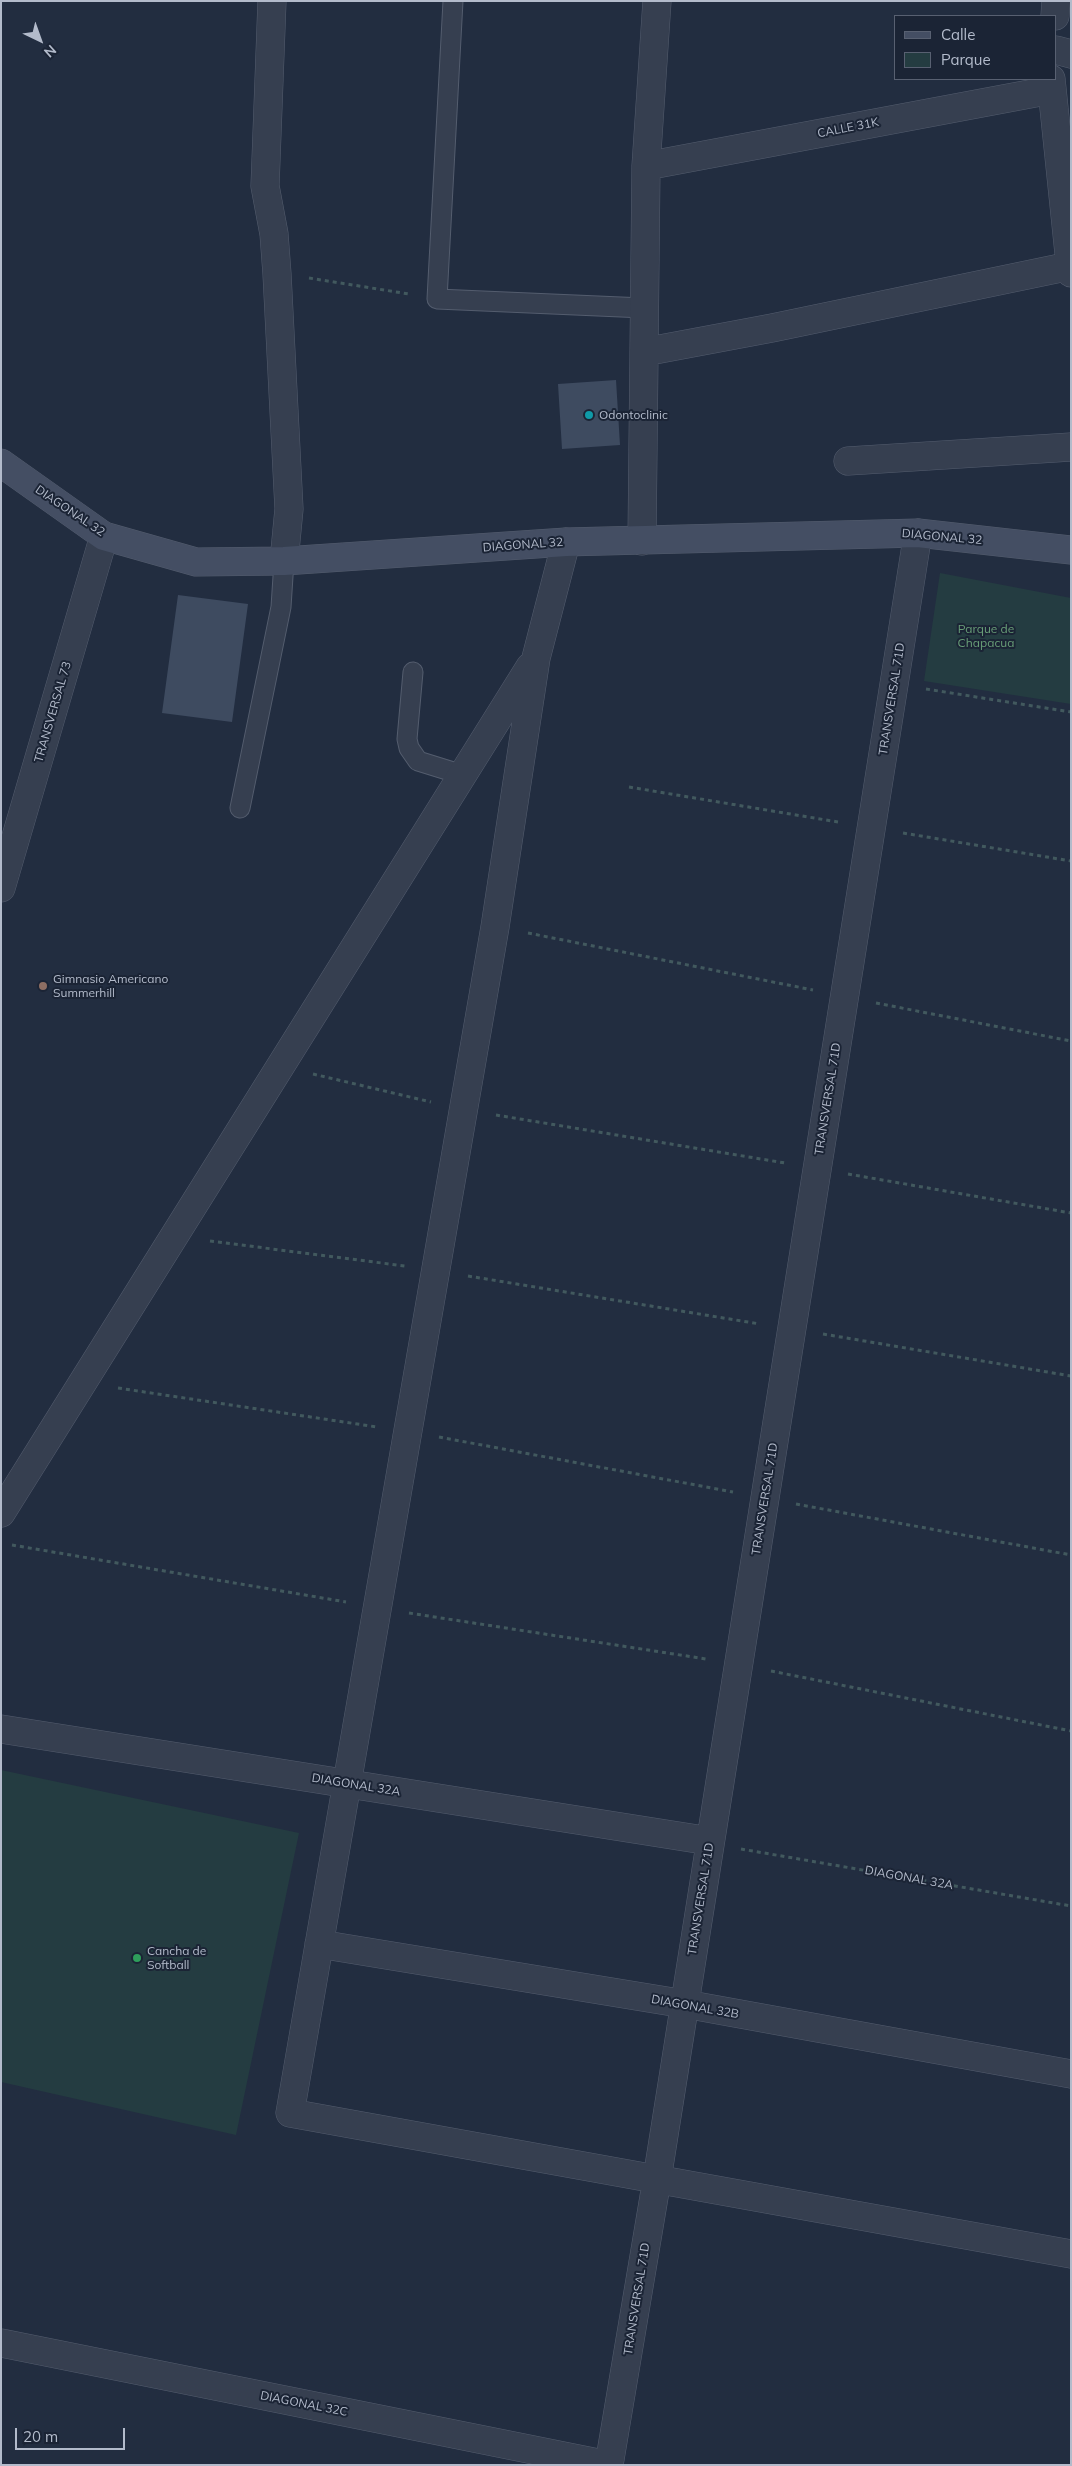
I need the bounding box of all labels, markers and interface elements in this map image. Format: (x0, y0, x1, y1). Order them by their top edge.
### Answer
north arrow (15, 15, 65, 65)
legend (894, 15, 1057, 80)
text: Calle (941, 25, 975, 44)
text: N (40, 41, 60, 61)
text: Parque (941, 50, 991, 69)
street label: CALLE 31K (816, 115, 880, 141)
place label: Odontoclinic (599, 408, 668, 422)
marker: Odontoclinic (583, 409, 595, 421)
street label: DIAGONAL 32 (33, 482, 107, 540)
street label: DIAGONAL 32 (901, 526, 983, 548)
street label: DIAGONAL 32 (482, 535, 564, 555)
park label: Parque de Chapacua (958, 622, 1014, 650)
street label: TRANSVERSAL 71D (876, 642, 908, 756)
street label: TRANSVERSAL 73 (32, 660, 74, 764)
place label: Gimnasio Americano Summerhill (53, 972, 168, 1000)
marker: Gimnasio Americano Summerhill (37, 980, 49, 992)
street label: TRANSVERSAL 71D (812, 1042, 844, 1156)
street label: TRANSVERSAL 71D (749, 1442, 781, 1556)
street label: DIAGONAL 32A (311, 1771, 401, 1799)
street label: TRANSVERSAL 71D (685, 1842, 717, 1956)
street label: DIAGONAL 32A (864, 1863, 954, 1893)
place label: Cancha de Softball (147, 1944, 206, 1972)
marker: Cancha de Softball (131, 1952, 143, 1964)
street label: DIAGONAL 32B (650, 1992, 740, 2022)
street label: TRANSVERSAL 71D (621, 2242, 653, 2356)
street label: DIAGONAL 32C (259, 2388, 349, 2420)
scale bar (18, 2418, 128, 2450)
text: 20 m (23, 2427, 58, 2446)

